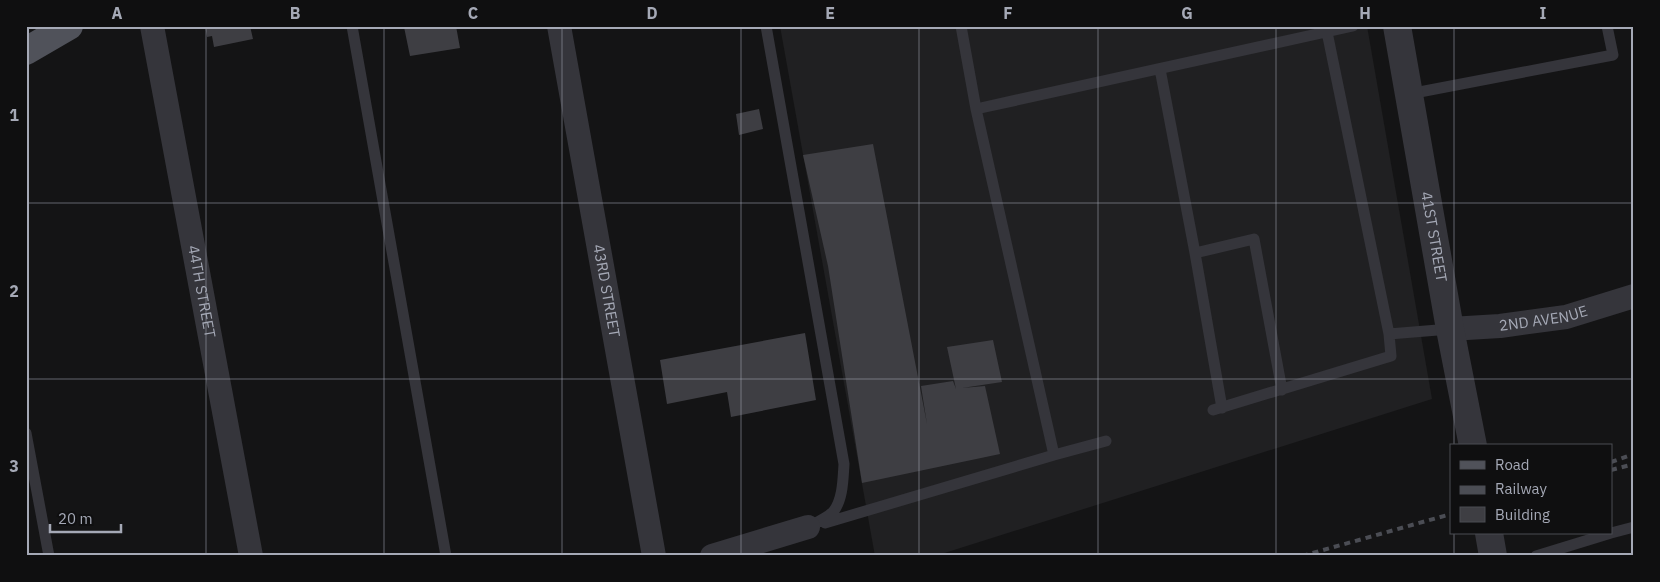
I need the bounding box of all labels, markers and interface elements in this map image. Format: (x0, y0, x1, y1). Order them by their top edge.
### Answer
text: A (112, 3, 123, 23)
text: B (290, 3, 301, 23)
text: C (468, 3, 478, 23)
text: D (646, 3, 658, 23)
text: E (825, 3, 835, 23)
text: F (1003, 3, 1013, 23)
text: G (1181, 3, 1193, 23)
text: H (1359, 3, 1371, 23)
text: I (1540, 3, 1547, 23)
text: 1 (9, 105, 19, 125)
street label: 41ST STREET (1417, 190, 1452, 284)
street label: 43RD STREET (589, 243, 625, 339)
street label: 44TH STREET (184, 244, 220, 339)
text: 2 (9, 281, 19, 301)
street label: 2ND AVENUE (1498, 301, 1590, 335)
legend (1450, 444, 1612, 534)
text: Road (1495, 455, 1530, 474)
text: 3 (9, 456, 19, 476)
text: Railway (1495, 479, 1548, 498)
scale bar (50, 502, 121, 534)
text: Building (1495, 505, 1550, 524)
text: 20 m (58, 509, 93, 528)

